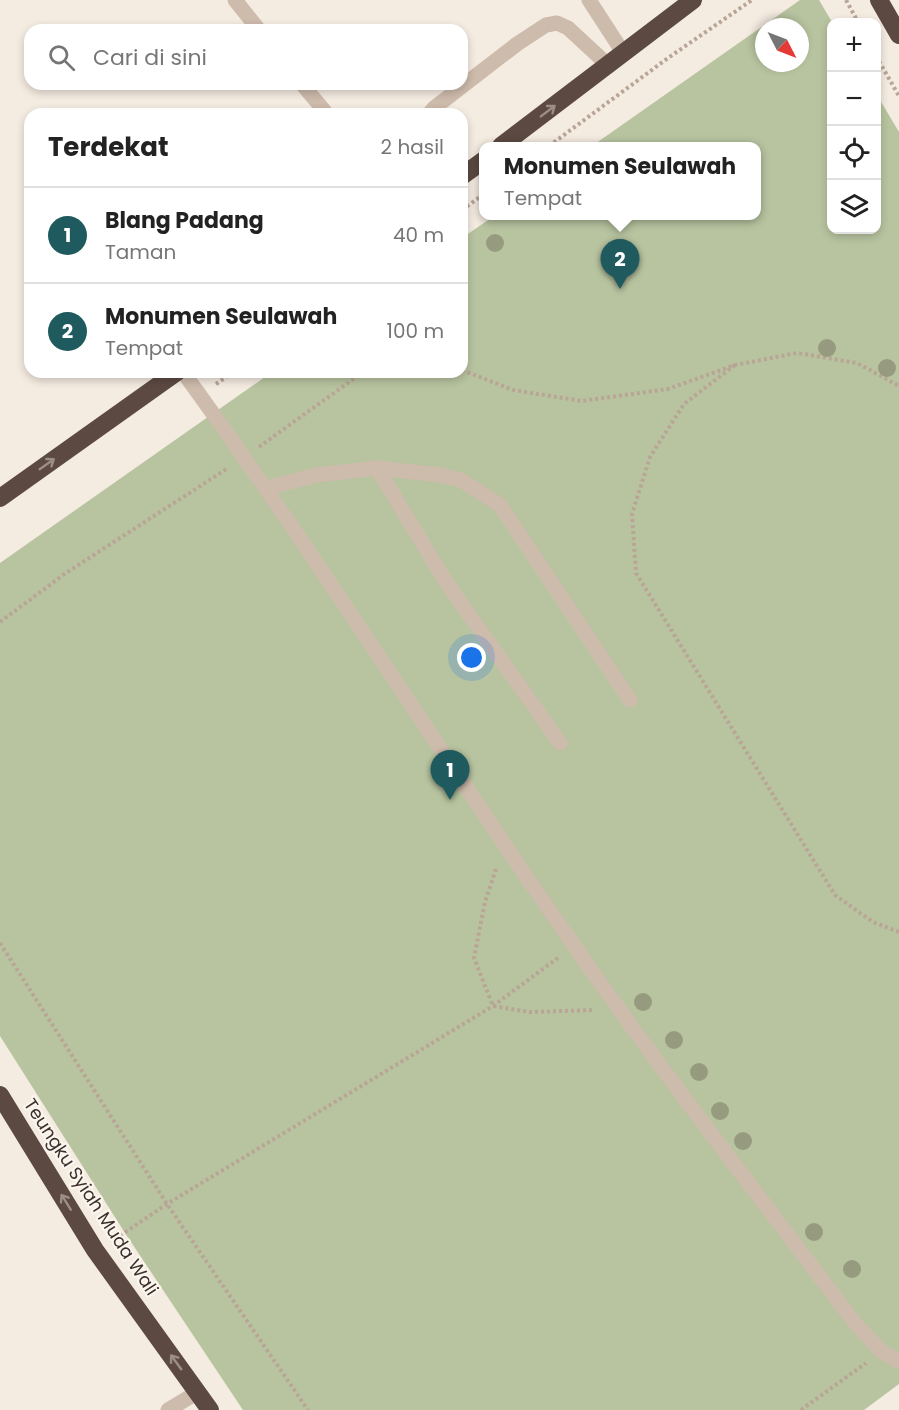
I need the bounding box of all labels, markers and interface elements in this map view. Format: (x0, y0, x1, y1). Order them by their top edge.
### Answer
north arrow (755, 18, 809, 72)
map controls (827, 18, 881, 234)
button: + (827, 18, 881, 72)
search box (24, 24, 468, 90)
icon: search (45, 41, 78, 74)
text: Cari di sini (93, 42, 207, 73)
button: − (827, 72, 881, 126)
one-way arrow (540, 105, 556, 118)
button: locate (827, 126, 881, 180)
text: Terdekat (48, 129, 168, 165)
text: 2 hasil (381, 133, 444, 161)
popup (479, 142, 761, 220)
text: Monumen Seulawah (504, 151, 736, 182)
button: layers (827, 180, 881, 234)
text: Tempat (504, 184, 582, 212)
text: Blang Padang (105, 205, 264, 236)
text: 1 (64, 221, 71, 249)
text: 40 m (393, 221, 444, 249)
text: Taman (105, 238, 176, 266)
pin: 2 (600, 240, 640, 289)
text: Monumen Seulawah (105, 301, 337, 332)
text: 2 (62, 317, 73, 345)
text: 100 m (387, 317, 444, 345)
text: Tempat (105, 334, 183, 362)
one-way arrow (39, 458, 55, 470)
your location (457, 643, 486, 672)
pin: 1 (430, 750, 470, 800)
street label: Teungku Syiah Muda Wali (18, 1093, 165, 1300)
one-way arrow (59, 1193, 72, 1210)
one-way arrow (170, 1354, 182, 1370)

